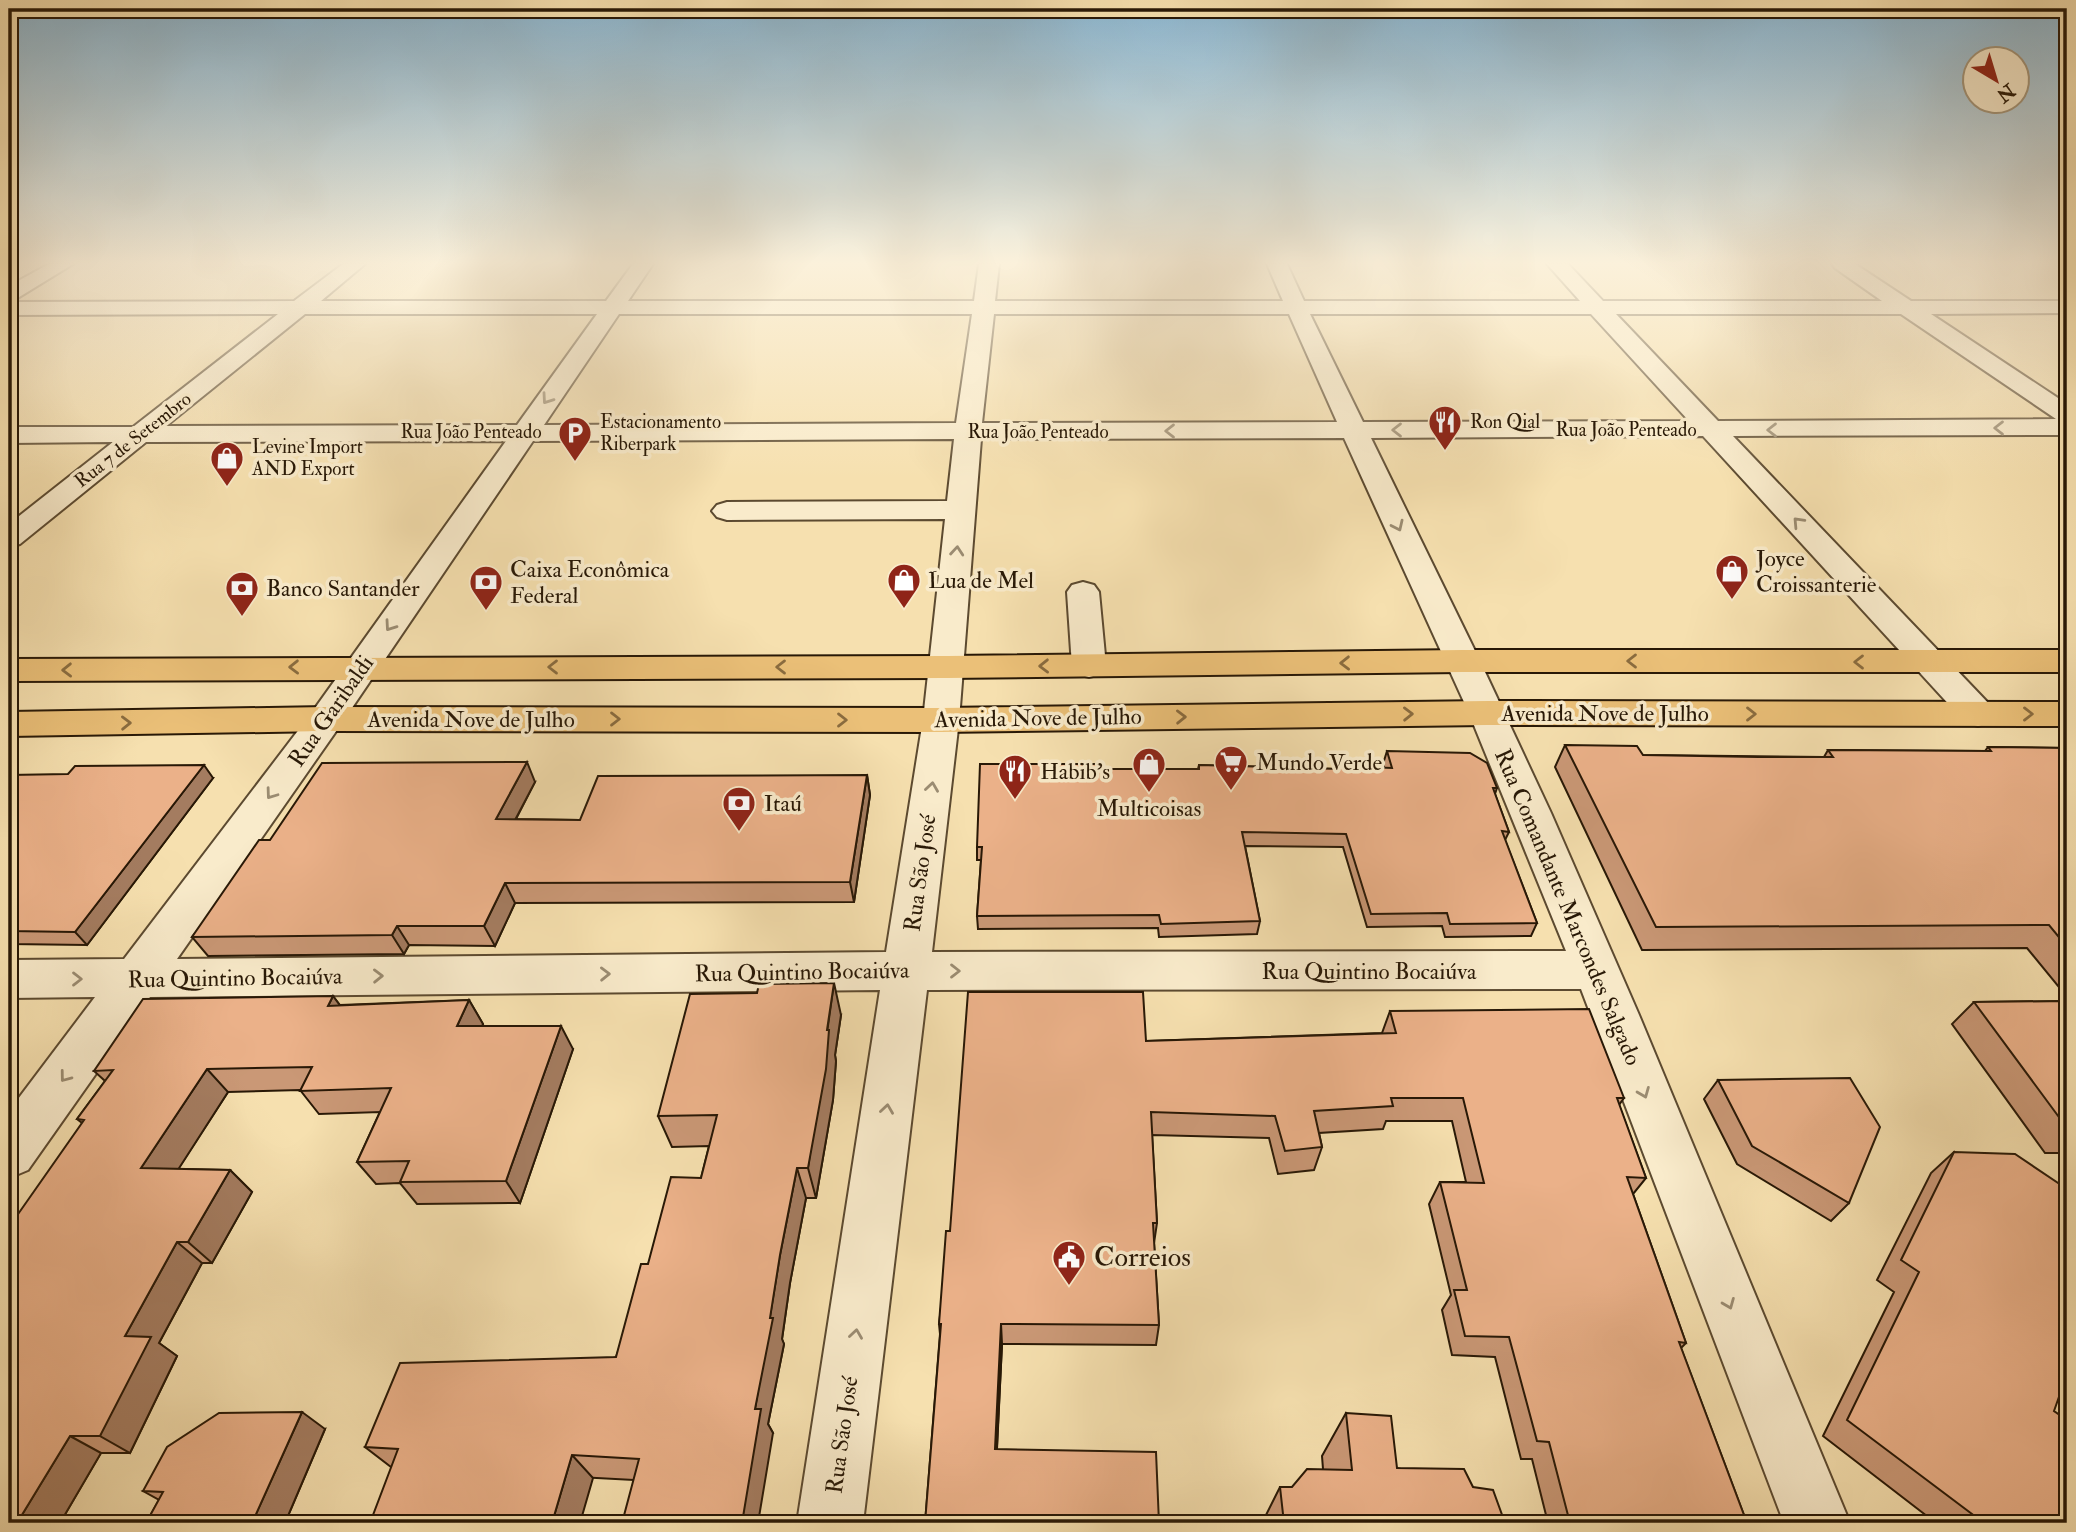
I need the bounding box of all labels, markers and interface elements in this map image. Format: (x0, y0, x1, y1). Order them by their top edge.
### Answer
north arrow (1960, 46, 2030, 116)
text: N (1991, 77, 2021, 108)
street label: Rua 7 de Setembro (70, 387, 196, 493)
one-way arrow (543, 391, 555, 404)
restaurant icon: Ron Qial (1426, 403, 1464, 452)
place label: Estacionamento Riberpark (600, 410, 721, 457)
place label: Ron Qial (1470, 410, 1540, 434)
parking icon: Estacionamento Riberpark (556, 414, 594, 463)
street label: Rua João Penteado (1555, 418, 1697, 442)
street label: Rua João Penteado (400, 420, 542, 444)
street label: Rua João Penteado (967, 420, 1109, 444)
one-way arrow (1993, 420, 2004, 436)
one-way arrow (1391, 422, 1402, 438)
one-way arrow (1766, 422, 1777, 437)
one-way arrow (1164, 423, 1174, 439)
place label: Levine Import AND Export (251, 435, 363, 482)
shop icon: Levine Import AND Export (208, 439, 246, 488)
one-way arrow (1793, 517, 1806, 530)
one-way arrow (1390, 519, 1404, 531)
place label: Joyce Croissanterie (1755, 544, 1877, 599)
one-way arrow (949, 545, 964, 556)
shop icon: Joyce Croissanterie (1713, 552, 1751, 601)
place label: Caixa Econômica Federal (510, 555, 670, 610)
shop icon: Lua de Mel (885, 561, 923, 610)
bank icon: Caixa Econômica Federal (467, 563, 505, 612)
place label: Lua de Mel (928, 566, 1034, 595)
bank icon: Banco Santander (223, 569, 261, 618)
place label: Banco Santander (266, 574, 420, 603)
one-way arrow (385, 619, 398, 632)
street label: Rua Garibaldi (282, 650, 380, 772)
one-way arrow (1626, 653, 1636, 669)
one-way arrow (1853, 654, 1864, 670)
one-way arrow (1339, 655, 1350, 671)
one-way arrow (1038, 658, 1049, 674)
one-way arrow (288, 659, 299, 675)
one-way arrow (547, 659, 558, 675)
one-way arrow (775, 659, 785, 675)
one-way arrow (61, 662, 72, 677)
street label: Avenida Nove de Julho (1500, 699, 1709, 728)
street label: Avenida Nove de Julho (933, 702, 1142, 734)
street label: Avenida Nove de Julho (366, 705, 575, 734)
one-way arrow (1404, 706, 1414, 722)
one-way arrow (1746, 706, 1757, 722)
one-way arrow (2023, 706, 2033, 722)
one-way arrow (1176, 709, 1187, 725)
one-way arrow (610, 711, 620, 727)
one-way arrow (837, 712, 848, 728)
one-way arrow (121, 715, 132, 730)
supermarket icon: Mundo Verde (1212, 743, 1250, 792)
street label: Rua Comandante Marcondes Salgado (1488, 744, 1648, 1070)
shop icon: Multicoisas (1130, 745, 1168, 794)
place label: Mundo Verde (1256, 748, 1383, 777)
restaurant icon: Habib's (996, 752, 1034, 801)
place label: Habib's (1040, 757, 1110, 786)
one-way arrow (924, 781, 939, 792)
bank icon: Itaú (720, 784, 758, 833)
one-way arrow (267, 786, 280, 799)
place label: Itaú (764, 789, 802, 818)
place label: Multicoisas (1097, 794, 1201, 823)
street label: Rua São José (897, 812, 943, 933)
street label: Rua Quintino Bocaiúva (694, 956, 910, 988)
street label: Rua Quintino Bocaiúva (1262, 957, 1477, 986)
street label: Rua Quintino Bocaiúva (127, 962, 343, 994)
one-way arrow (951, 963, 961, 979)
one-way arrow (601, 966, 611, 982)
one-way arrow (373, 968, 384, 984)
one-way arrow (72, 971, 83, 987)
one-way arrow (61, 1069, 73, 1082)
one-way arrow (1636, 1086, 1650, 1098)
one-way arrow (879, 1103, 894, 1115)
public building icon: Correios (1050, 1238, 1088, 1287)
place label: Correios (1094, 1240, 1191, 1275)
one-way arrow (1720, 1297, 1734, 1309)
one-way arrow (848, 1328, 863, 1340)
street label: Rua São José (819, 1374, 865, 1495)

